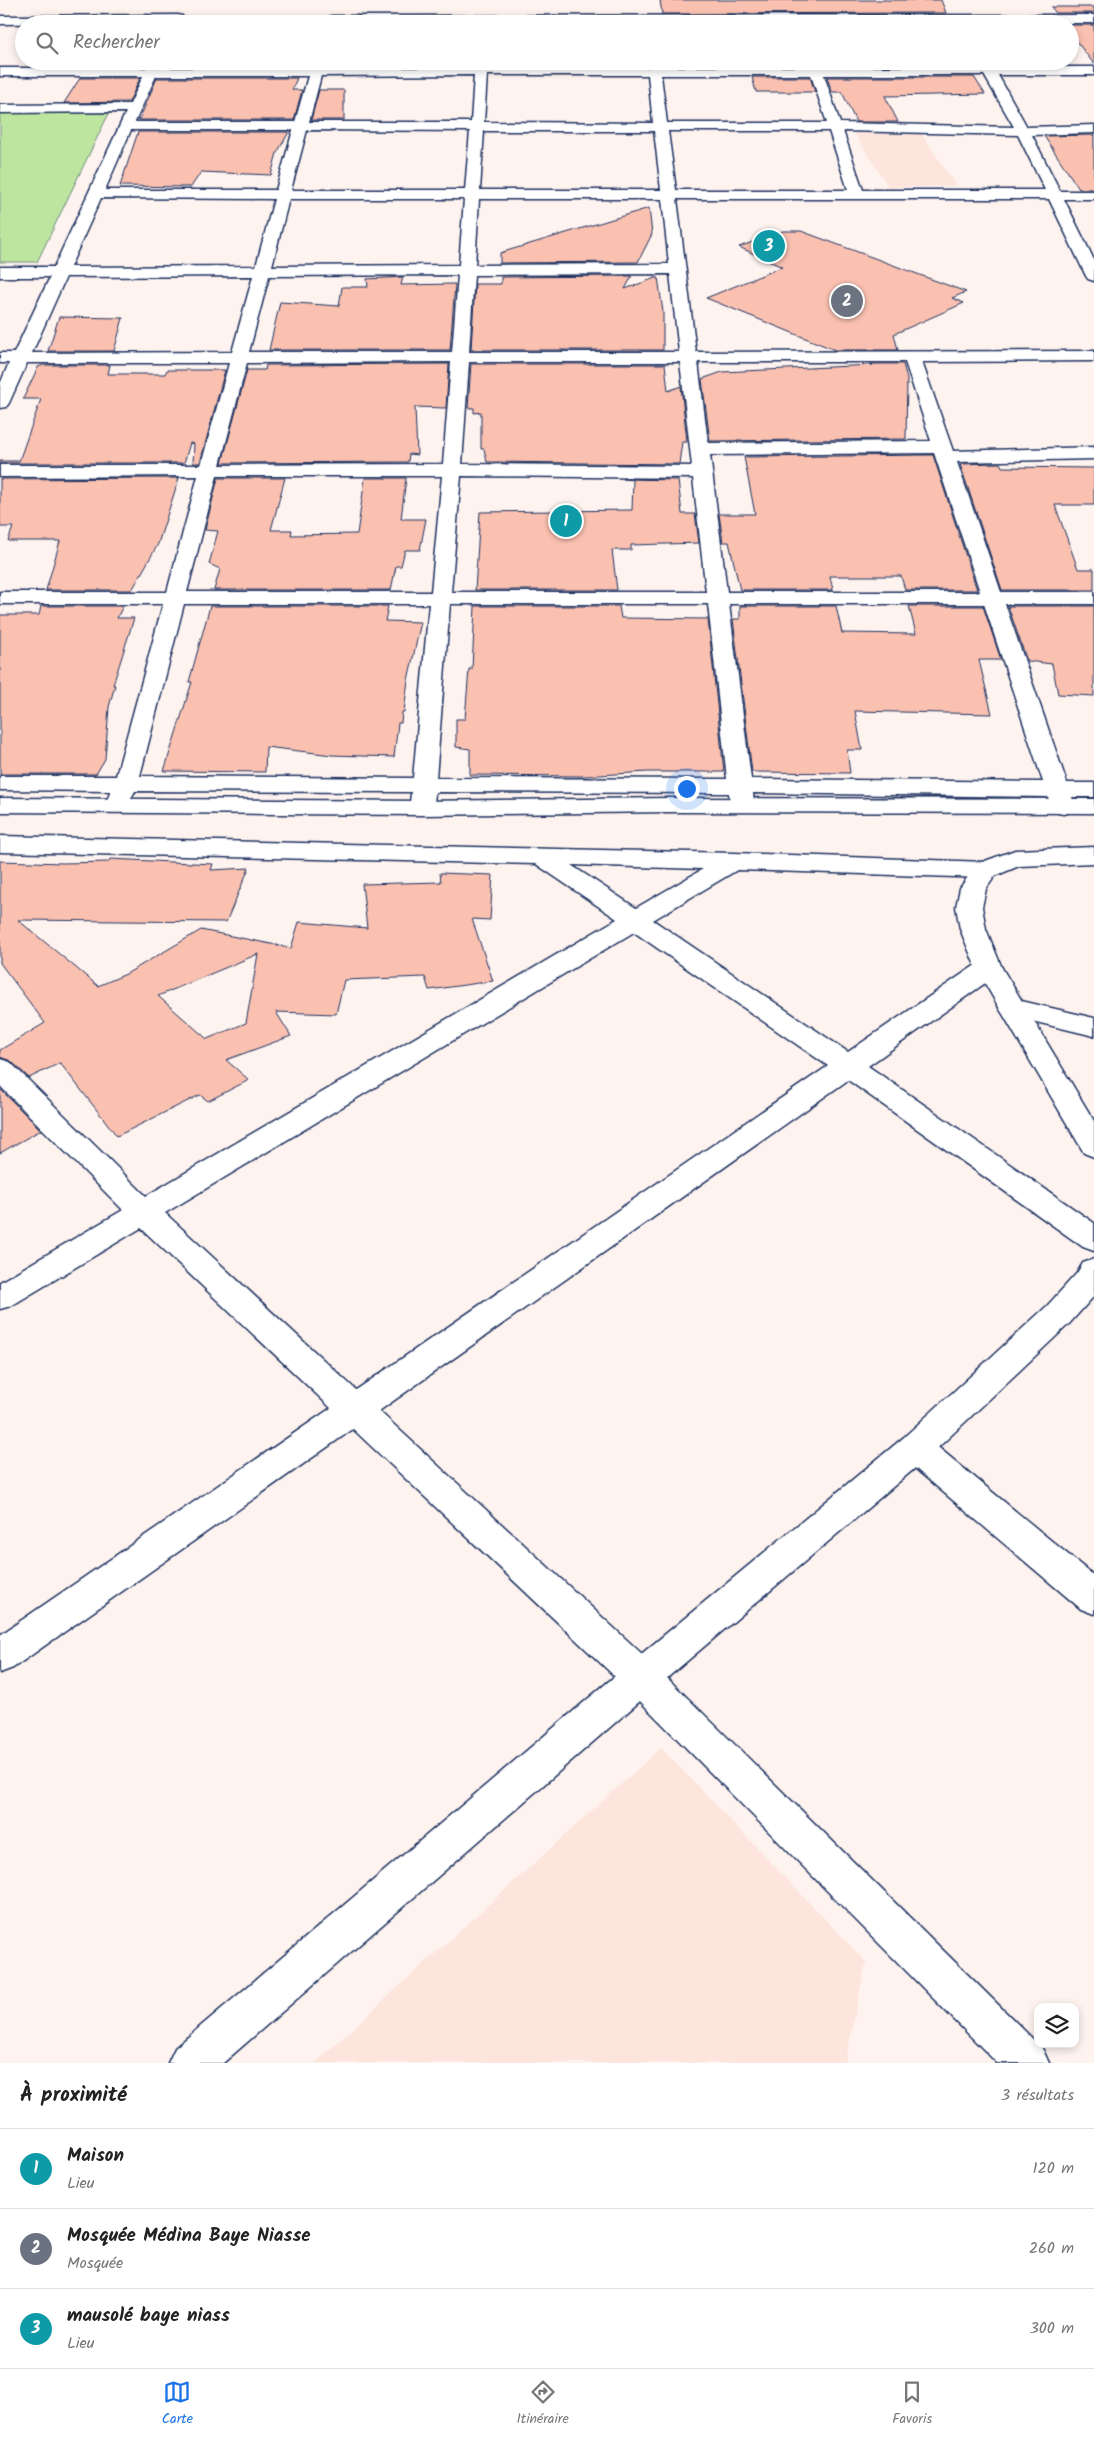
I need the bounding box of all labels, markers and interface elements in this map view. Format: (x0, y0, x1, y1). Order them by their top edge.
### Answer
search box (15, 15, 1079, 70)
text: Rechercher (73, 28, 160, 58)
icon: search (33, 29, 61, 57)
pin: 3 (753, 227, 785, 265)
pin: 2 (831, 282, 863, 320)
pin: 1 (550, 502, 582, 540)
your location (674, 776, 700, 802)
map controls (1034, 2003, 1079, 2048)
button: layers (1034, 2003, 1079, 2048)
text: À proximité (20, 2079, 127, 2112)
text: 3 résultats (1001, 2083, 1074, 2108)
text: Maison (67, 2141, 124, 2171)
text: 1 (34, 2156, 38, 2181)
text: 120 m (1033, 2156, 1074, 2181)
text: Lieu (67, 2171, 94, 2196)
text: Mosquée Médina Baye Niasse (67, 2221, 311, 2251)
text: 2 (31, 2236, 41, 2261)
text: 260 m (1029, 2236, 1074, 2261)
text: Mosquée (67, 2251, 123, 2276)
text: mausolé baye niass (67, 2301, 230, 2331)
text: 3 (32, 2316, 40, 2341)
text: 300 m (1030, 2316, 1074, 2341)
text: Lieu (67, 2331, 94, 2356)
tab: Carte (162, 2378, 193, 2430)
tab: Itinéraire (517, 2378, 569, 2430)
tab: Favoris (892, 2378, 932, 2430)

